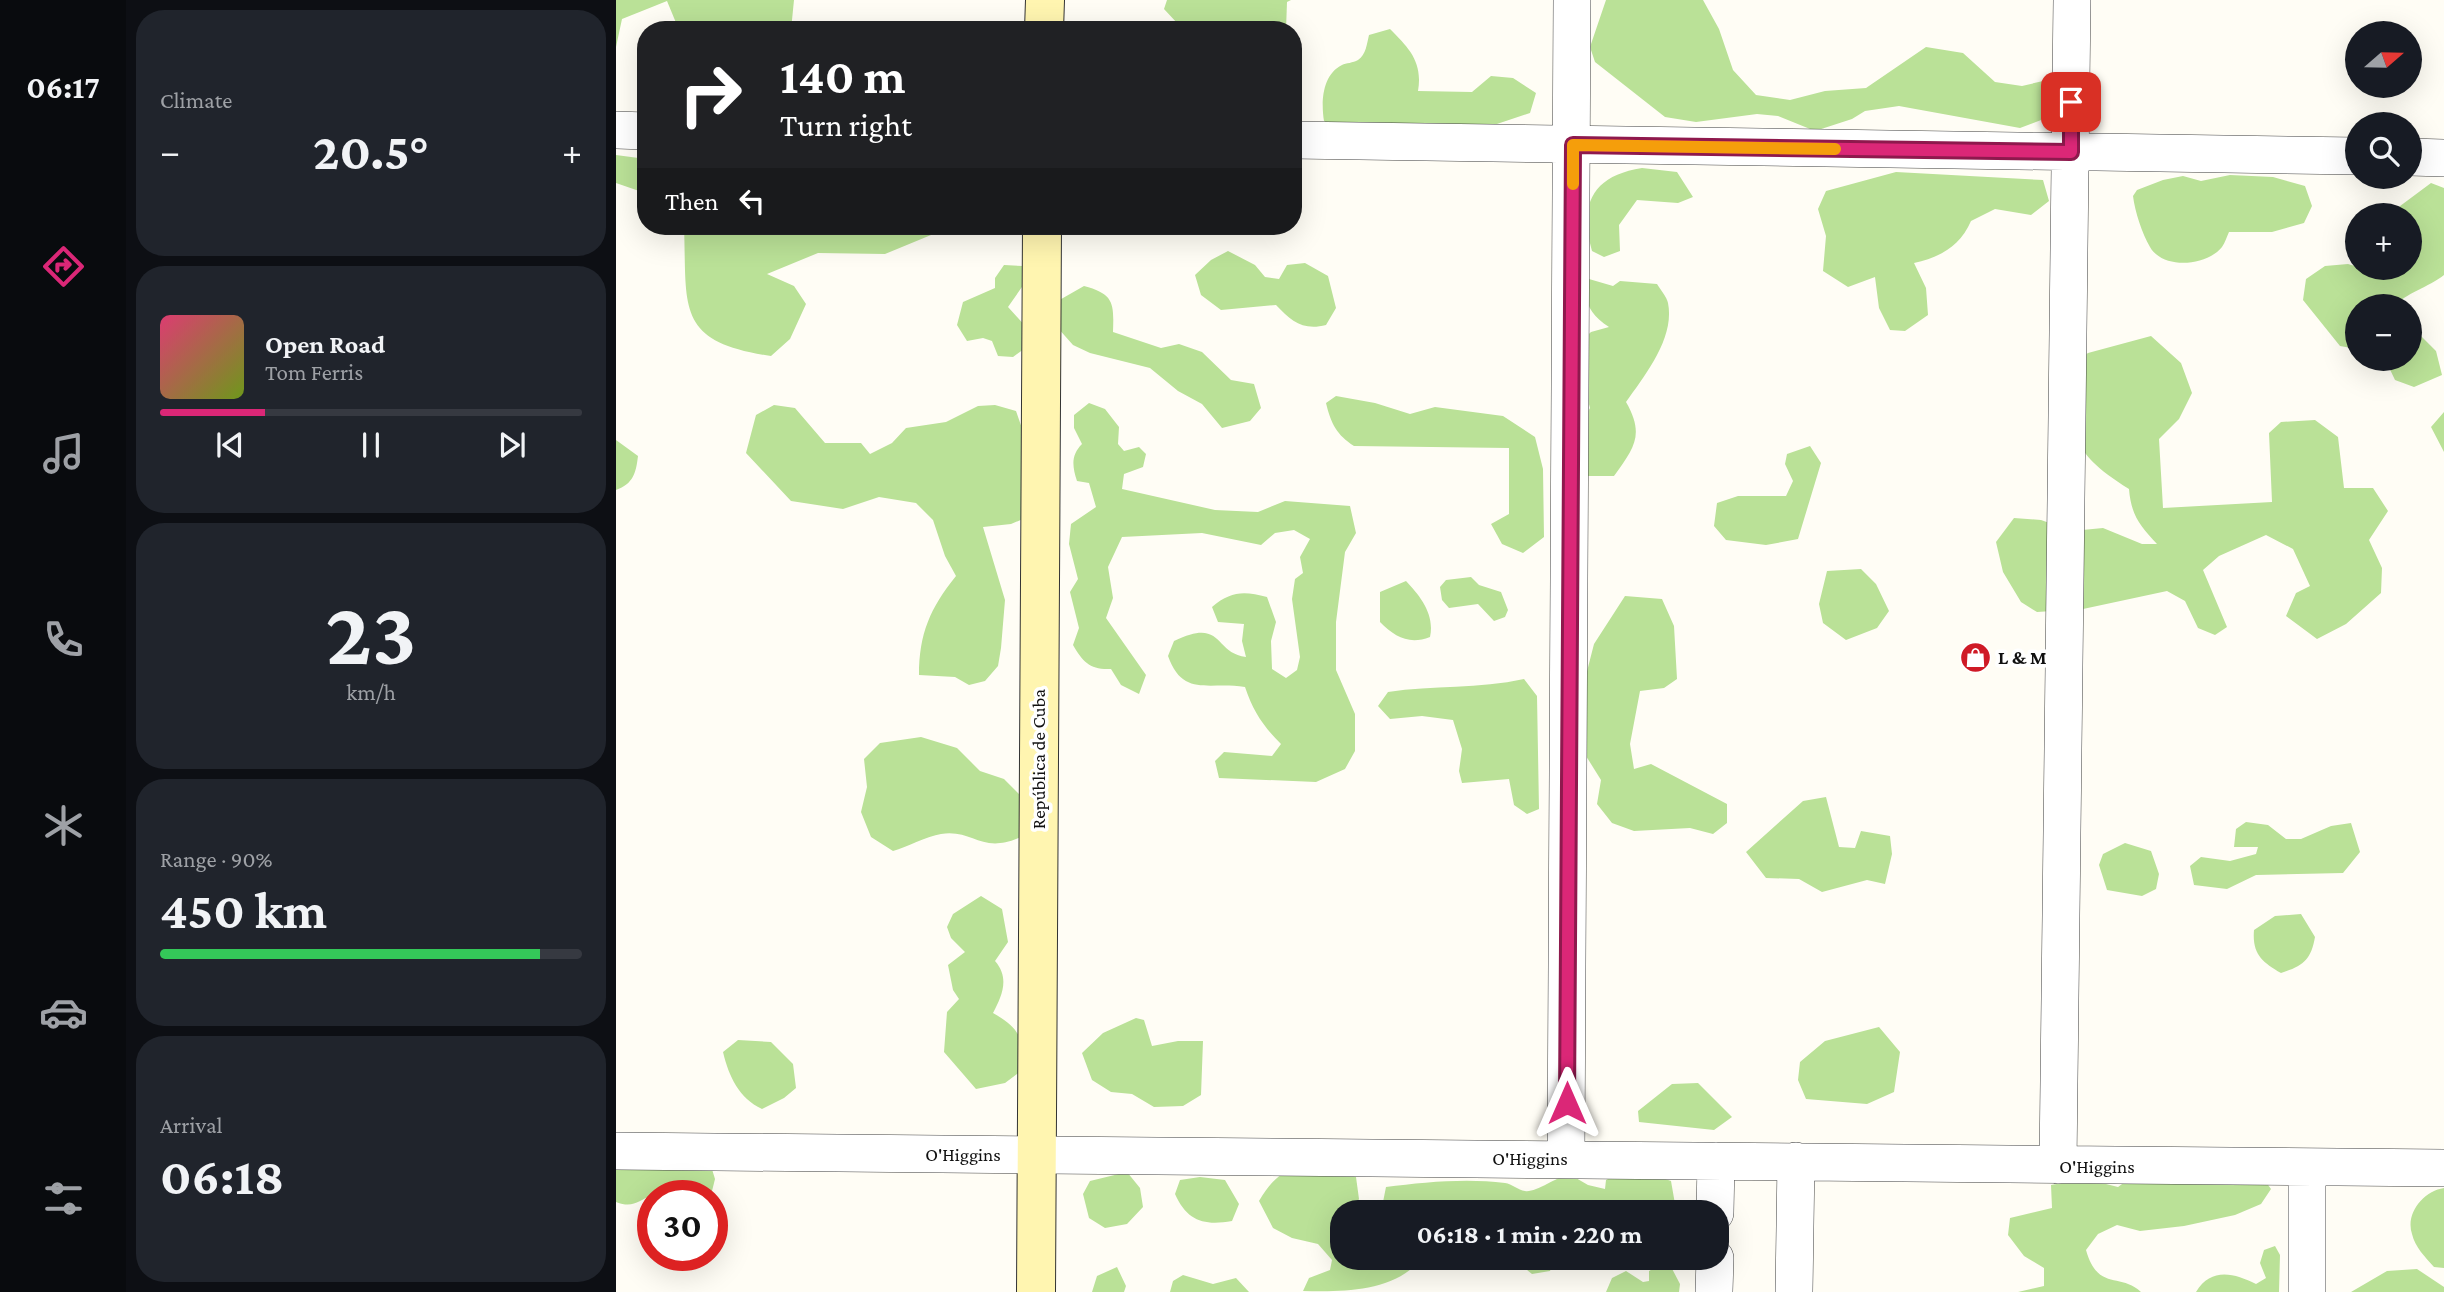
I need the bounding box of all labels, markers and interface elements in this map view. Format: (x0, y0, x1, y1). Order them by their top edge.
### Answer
north arrow (2345, 21, 2422, 98)
map controls (2345, 21, 2422, 371)
icon: right (665, 49, 756, 140)
text: 140 m (780, 49, 905, 104)
text: 06:17 (26, 69, 100, 105)
pin (2041, 72, 2101, 132)
icon: arrive (2052, 83, 2090, 121)
text: Climate (160, 87, 232, 113)
text: Turn right (780, 107, 912, 143)
button: search (2345, 112, 2422, 189)
text: 20.5° (313, 122, 429, 180)
text: − (160, 130, 180, 172)
text: + (562, 130, 582, 172)
icon: left (733, 182, 771, 220)
text: Then (665, 187, 719, 216)
button: + (2345, 203, 2422, 280)
icon: directions (39, 242, 88, 291)
button: − (2345, 294, 2422, 371)
text: Open Road (265, 330, 385, 359)
text: Tom Ferris (265, 359, 363, 385)
icon: previous (211, 426, 249, 464)
icon: pause (352, 426, 390, 464)
icon: next (493, 426, 531, 464)
icon: music (39, 429, 88, 478)
text: 23 (326, 582, 416, 684)
icon: phone (39, 615, 88, 664)
shop icon: L & M (1958, 640, 1992, 674)
place label: L & M (1998, 647, 2046, 668)
text: km/h (346, 679, 396, 705)
street label: República de Cuba (1028, 689, 1049, 829)
icon: climate (39, 801, 88, 850)
text: Range · 90% (160, 846, 273, 872)
text: 450 km (160, 881, 327, 939)
icon: car (39, 988, 88, 1037)
position arrow (1530, 1066, 1604, 1140)
text: Arrival (160, 1112, 223, 1138)
street label: O'Higgins (925, 1144, 1001, 1165)
text: 06:18 (160, 1147, 284, 1205)
street label: O'Higgins (1492, 1148, 1568, 1169)
street label: O'Higgins (2059, 1156, 2135, 1177)
icon: filters (39, 1174, 88, 1223)
speed limit sign: 30 (637, 1180, 728, 1271)
text: 06:18 · 1 min · 220 m (1417, 1220, 1642, 1249)

